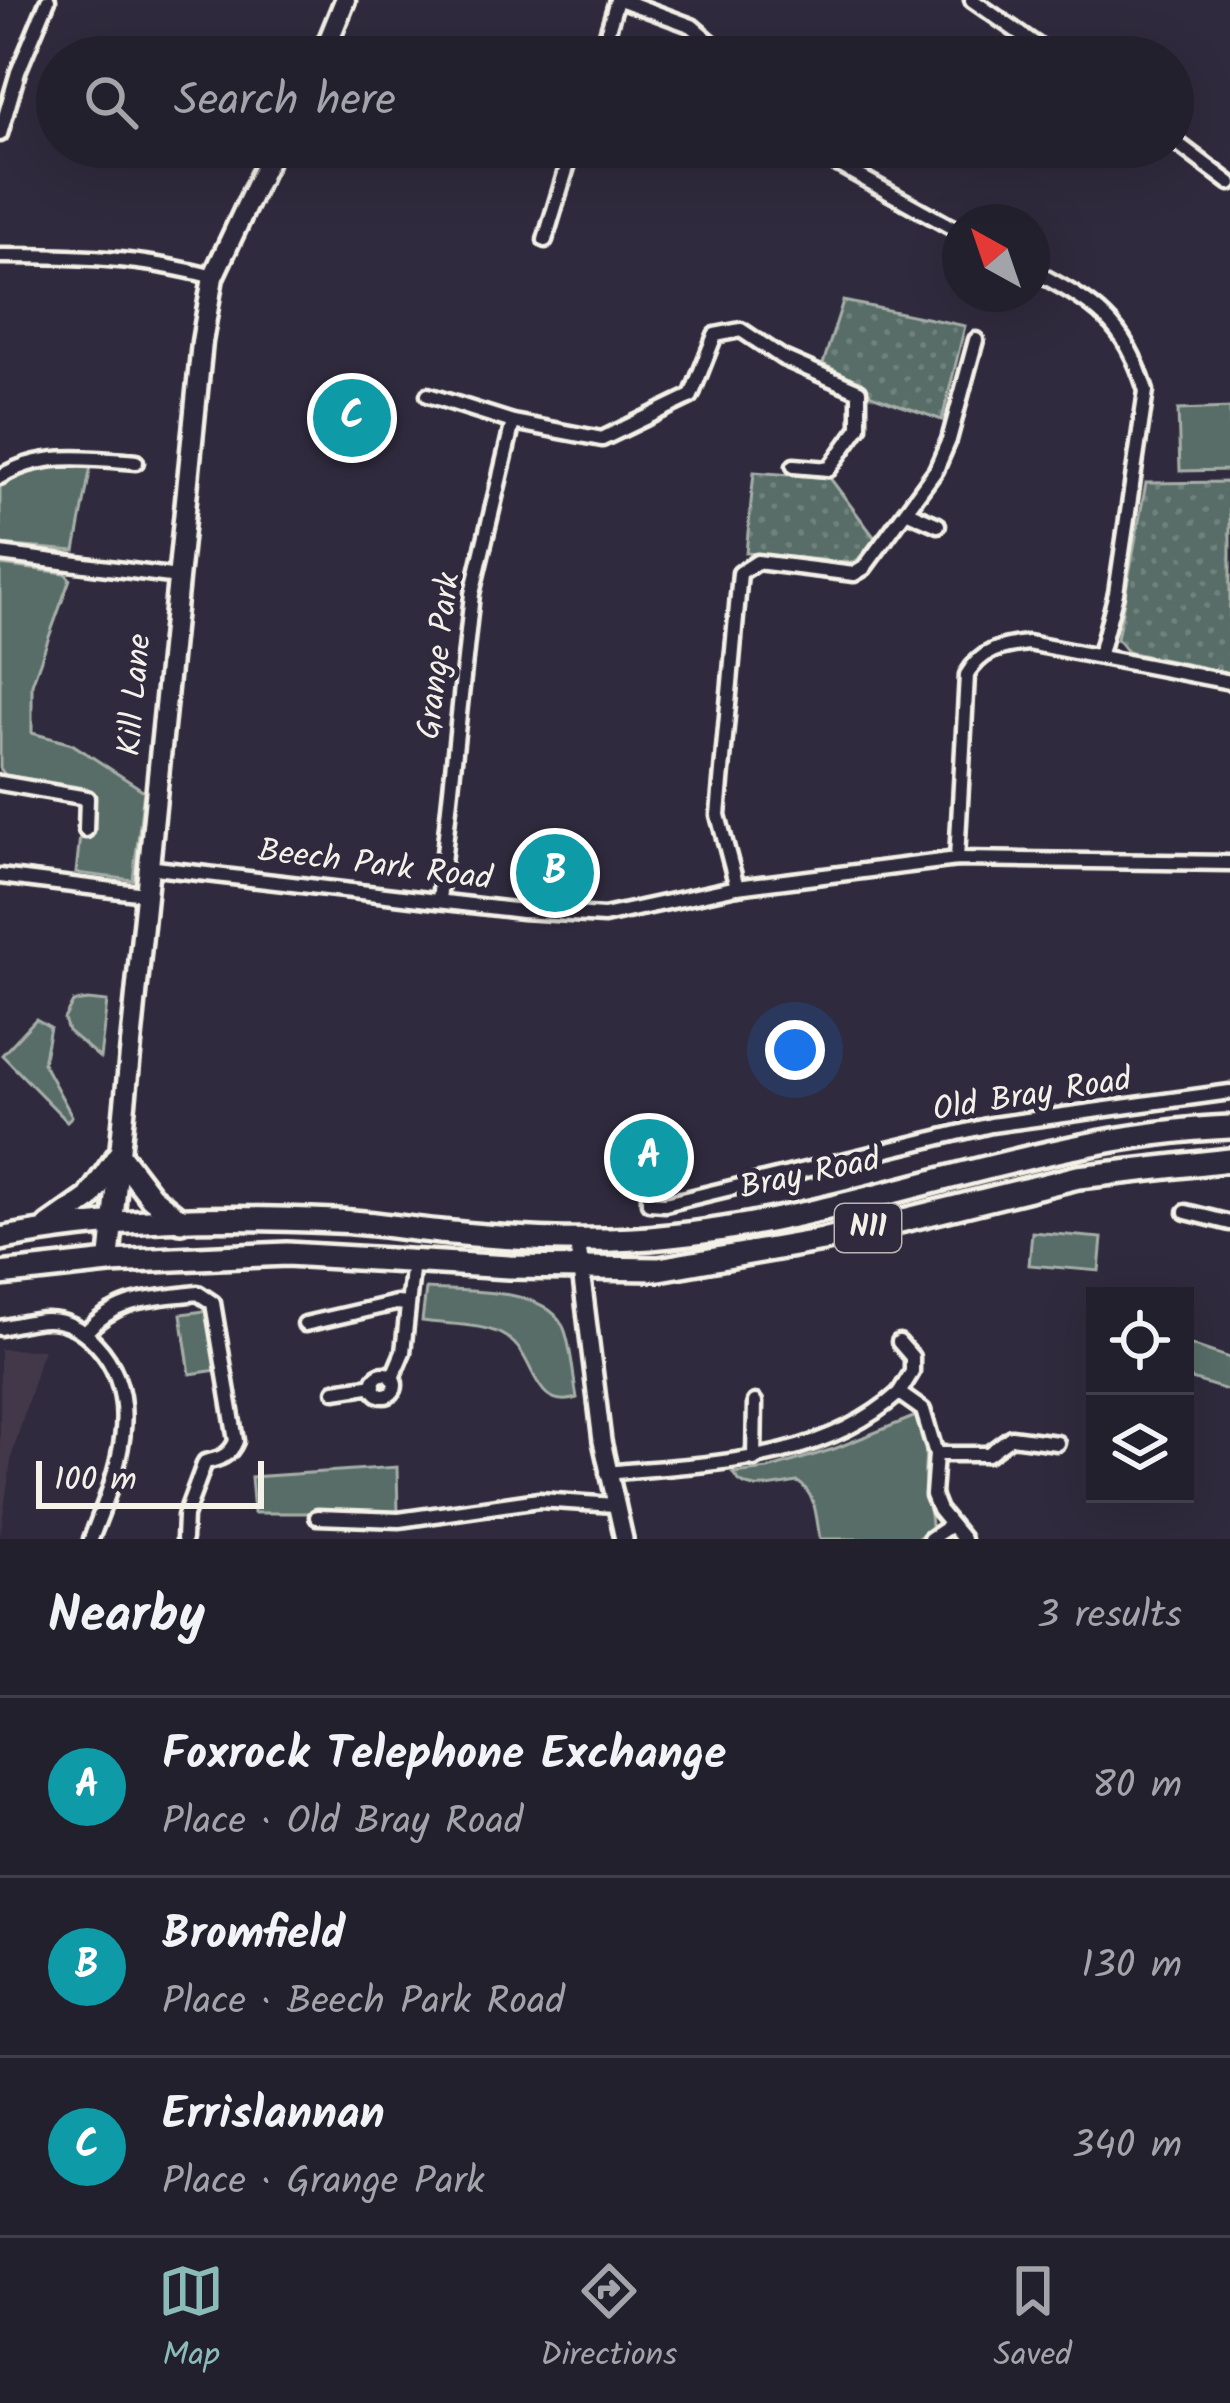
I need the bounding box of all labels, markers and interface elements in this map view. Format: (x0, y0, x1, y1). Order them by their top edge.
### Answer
search box (36, 36, 1194, 168)
text: Search here (174, 66, 396, 138)
icon: search (78, 69, 144, 135)
north arrow (942, 204, 1050, 312)
pin: C (313, 373, 391, 463)
street label: Grange Park (403, 569, 477, 742)
street label: Kill Lane (104, 631, 168, 758)
street label: Beech Park Road (255, 825, 497, 907)
pin: B (516, 828, 594, 918)
your location (765, 1020, 825, 1080)
street label: Old Bray Road (929, 1054, 1137, 1138)
pin: A (610, 1113, 688, 1203)
street label: Bray Road (735, 1134, 887, 1216)
road number: N11 (835, 1204, 901, 1252)
map controls (1086, 1287, 1194, 1503)
button: locate (1086, 1287, 1194, 1395)
button: layers (1086, 1395, 1194, 1503)
scale bar (36, 1455, 264, 1508)
text: 100 m (54, 1455, 137, 1508)
text: Nearby (48, 1577, 205, 1658)
text: 3 results (1037, 1586, 1182, 1648)
text: Foxrock Telephone Exchange (162, 1720, 726, 1792)
text: A (75, 1756, 99, 1818)
text: 80 m (1092, 1756, 1182, 1818)
text: Place · Old Bray Road (162, 1792, 523, 1854)
text: Bromfield (162, 1900, 345, 1972)
text: B (75, 1936, 99, 1998)
text: 130 m (1081, 1936, 1182, 1998)
text: Place · Beech Park Road (162, 1972, 565, 2034)
text: Errislannan (162, 2080, 385, 2152)
text: C (75, 2116, 99, 2178)
text: 340 m (1072, 2116, 1182, 2178)
text: Place · Grange Park (162, 2152, 485, 2214)
tab: Map (158, 2258, 224, 2383)
tab: Directions (540, 2258, 677, 2383)
tab: Saved (994, 2258, 1072, 2383)

